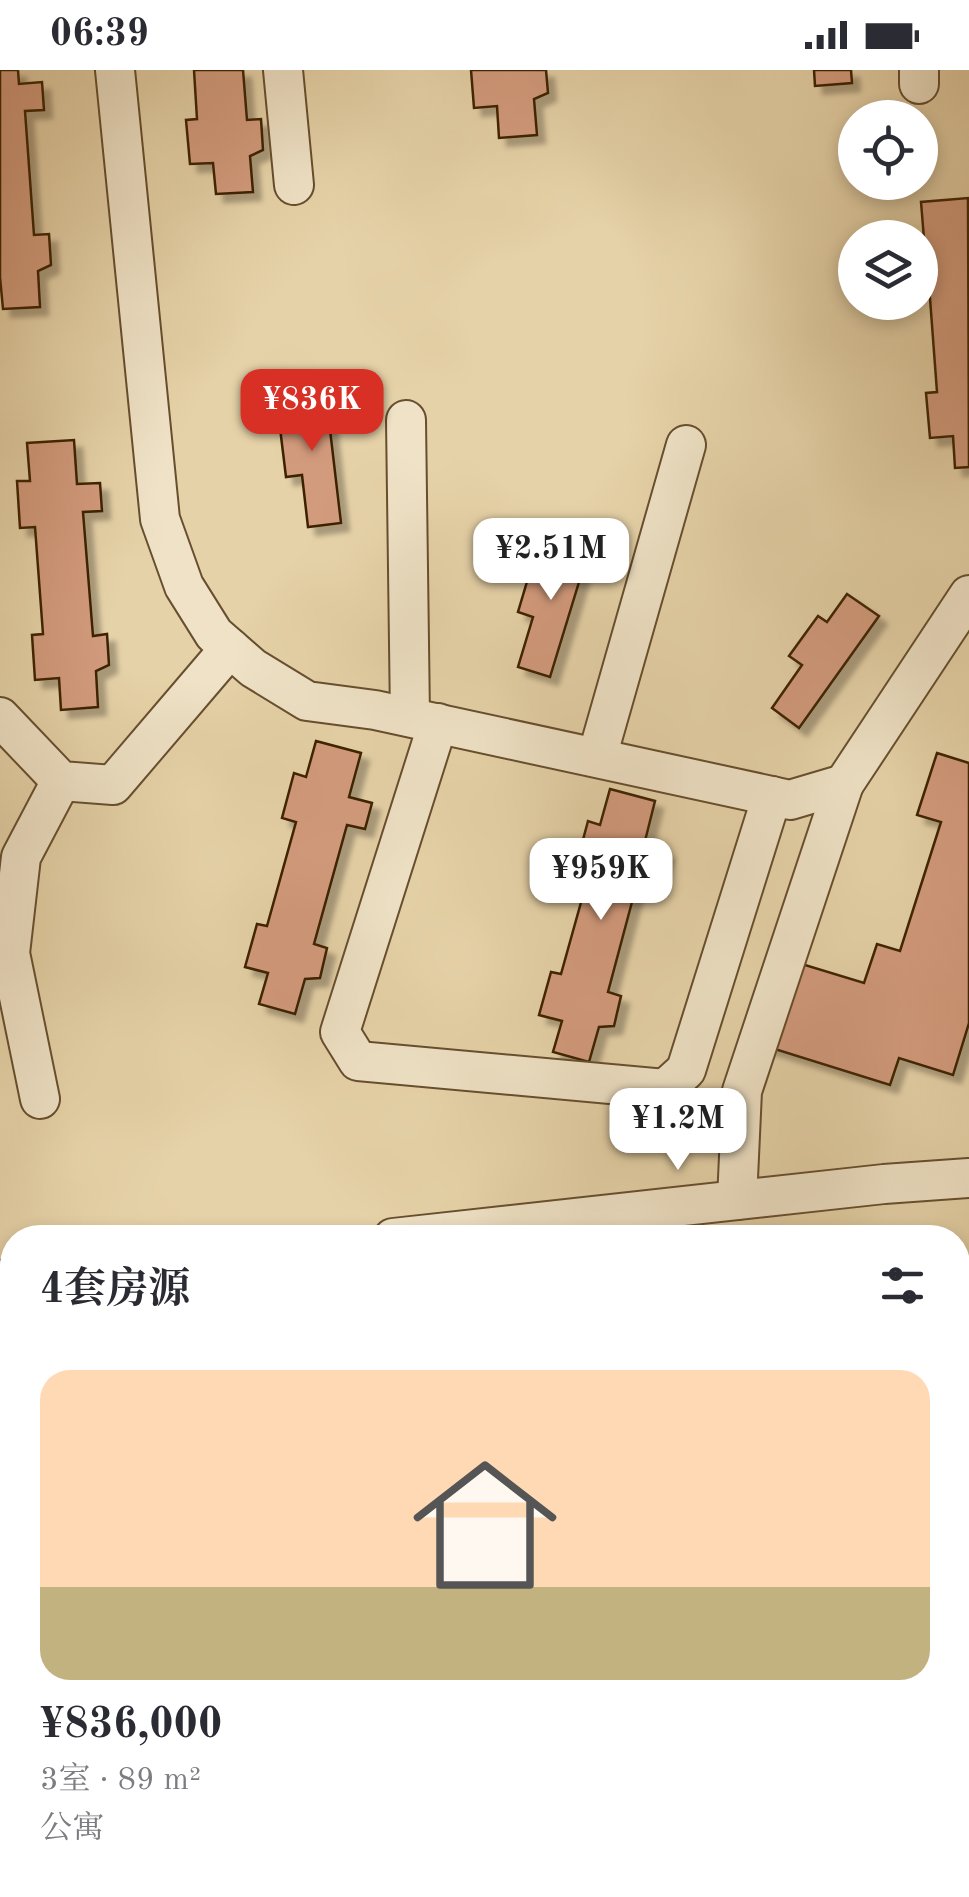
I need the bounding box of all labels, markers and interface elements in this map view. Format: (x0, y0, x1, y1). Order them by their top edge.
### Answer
text: 06:39 (50, 16, 149, 54)
map controls (838, 100, 938, 320)
button: locate (838, 100, 938, 200)
button: layers (838, 220, 938, 320)
pin: ¥836K (242, 369, 382, 454)
text: ¥836K (263, 385, 361, 417)
pin: ¥2.51M (470, 518, 632, 603)
text: ¥2.51M (495, 534, 607, 566)
pin: ¥959K (531, 838, 671, 923)
text: ¥959K (552, 854, 650, 886)
pin: ¥1.2M (608, 1088, 748, 1173)
text: ¥1.2M (631, 1104, 725, 1136)
icon: filters (875, 1258, 930, 1313)
text: 4套房源 (40, 1270, 190, 1312)
icon: home (395, 1435, 575, 1615)
text: ¥836,000 (40, 1705, 222, 1747)
text: 3室 · 89 m² (40, 1765, 201, 1797)
text: 公寓 (40, 1814, 104, 1846)

